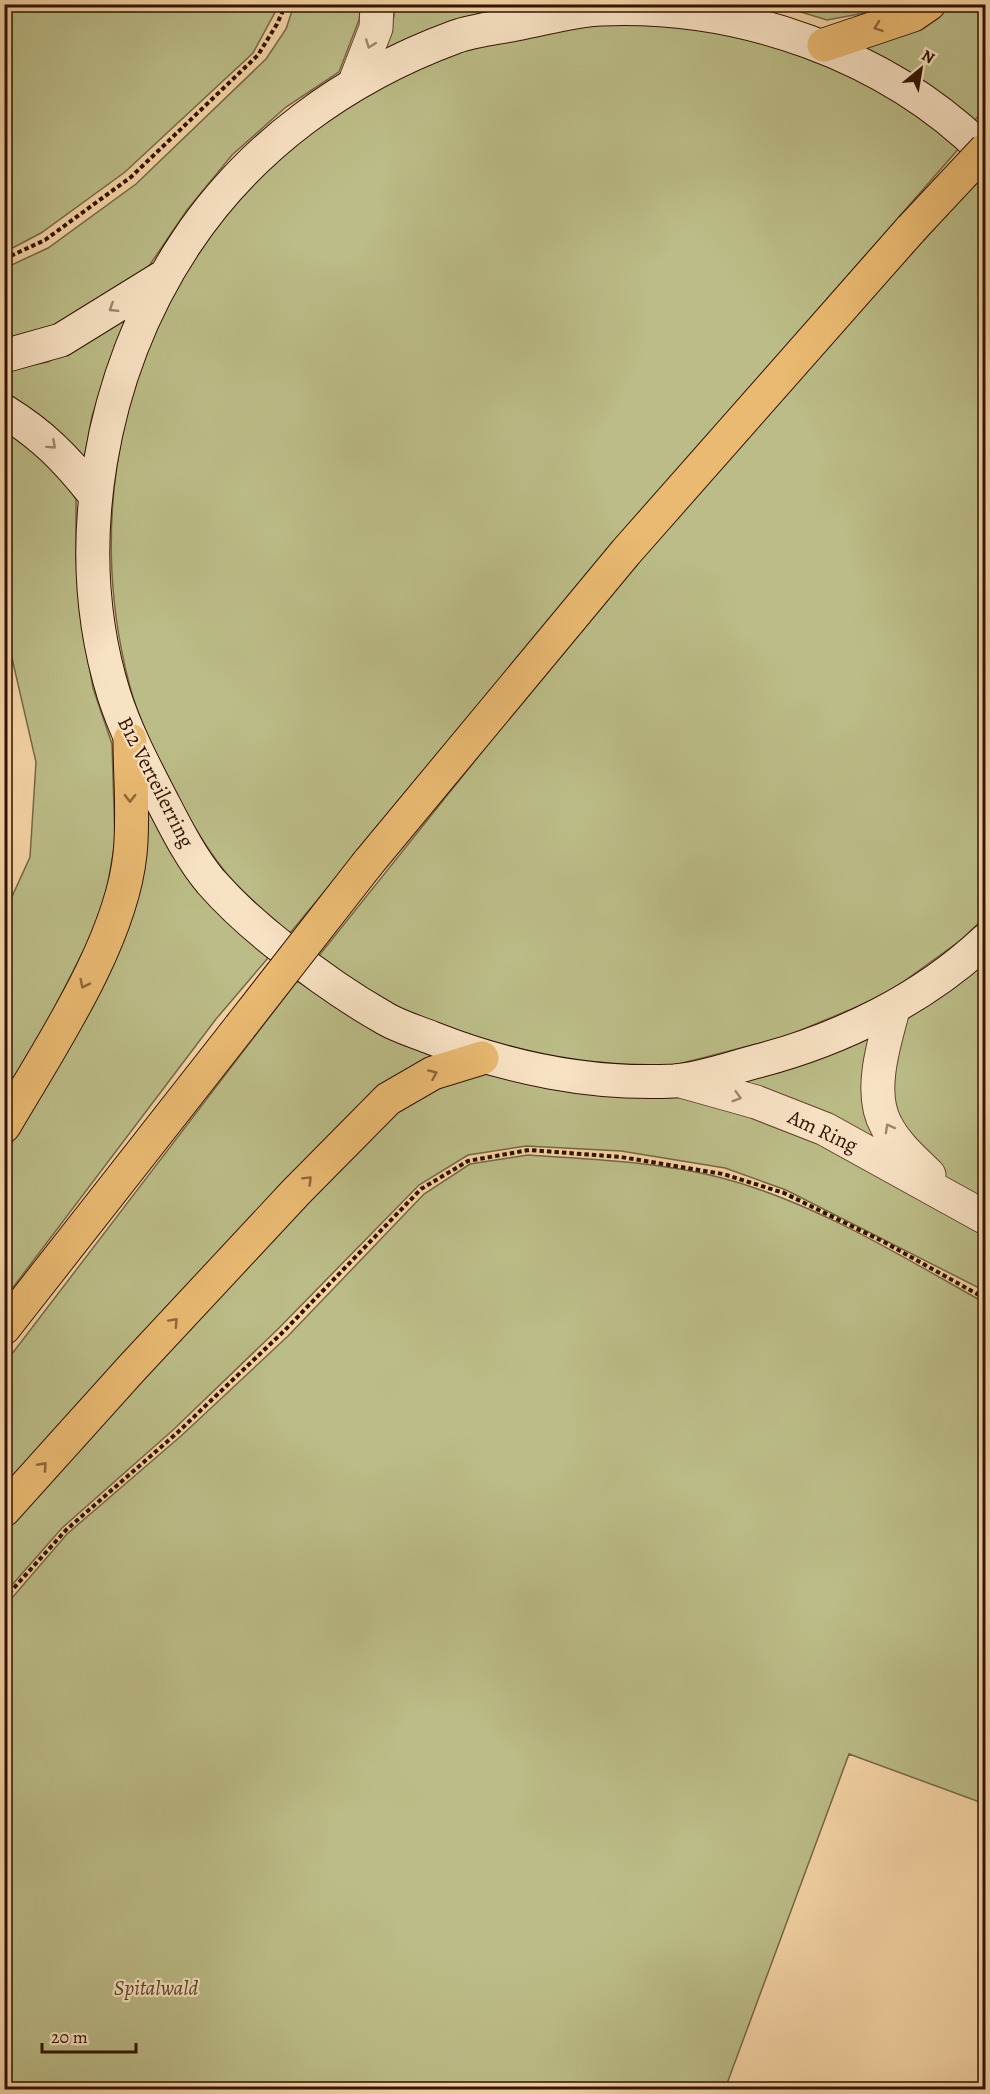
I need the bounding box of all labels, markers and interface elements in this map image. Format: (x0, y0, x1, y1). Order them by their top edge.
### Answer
one-way arrow (873, 19, 884, 32)
one-way arrow (364, 38, 377, 49)
north arrow (891, 39, 951, 99)
text: N (917, 44, 939, 69)
one-way arrow (109, 301, 119, 313)
one-way arrow (45, 438, 56, 449)
street label: B12 Verteilerring (111, 712, 201, 853)
one-way arrow (124, 794, 136, 803)
one-way arrow (79, 978, 91, 989)
one-way arrow (427, 1069, 438, 1081)
one-way arrow (731, 1090, 742, 1102)
street label: Am Ring (783, 1102, 863, 1160)
one-way arrow (885, 1124, 896, 1134)
one-way arrow (301, 1176, 312, 1186)
one-way arrow (167, 1318, 178, 1329)
one-way arrow (36, 1463, 47, 1473)
park label: Spitalwald (114, 1974, 199, 2002)
scale bar (42, 2016, 136, 2054)
text: 20 m (51, 2025, 88, 2049)

